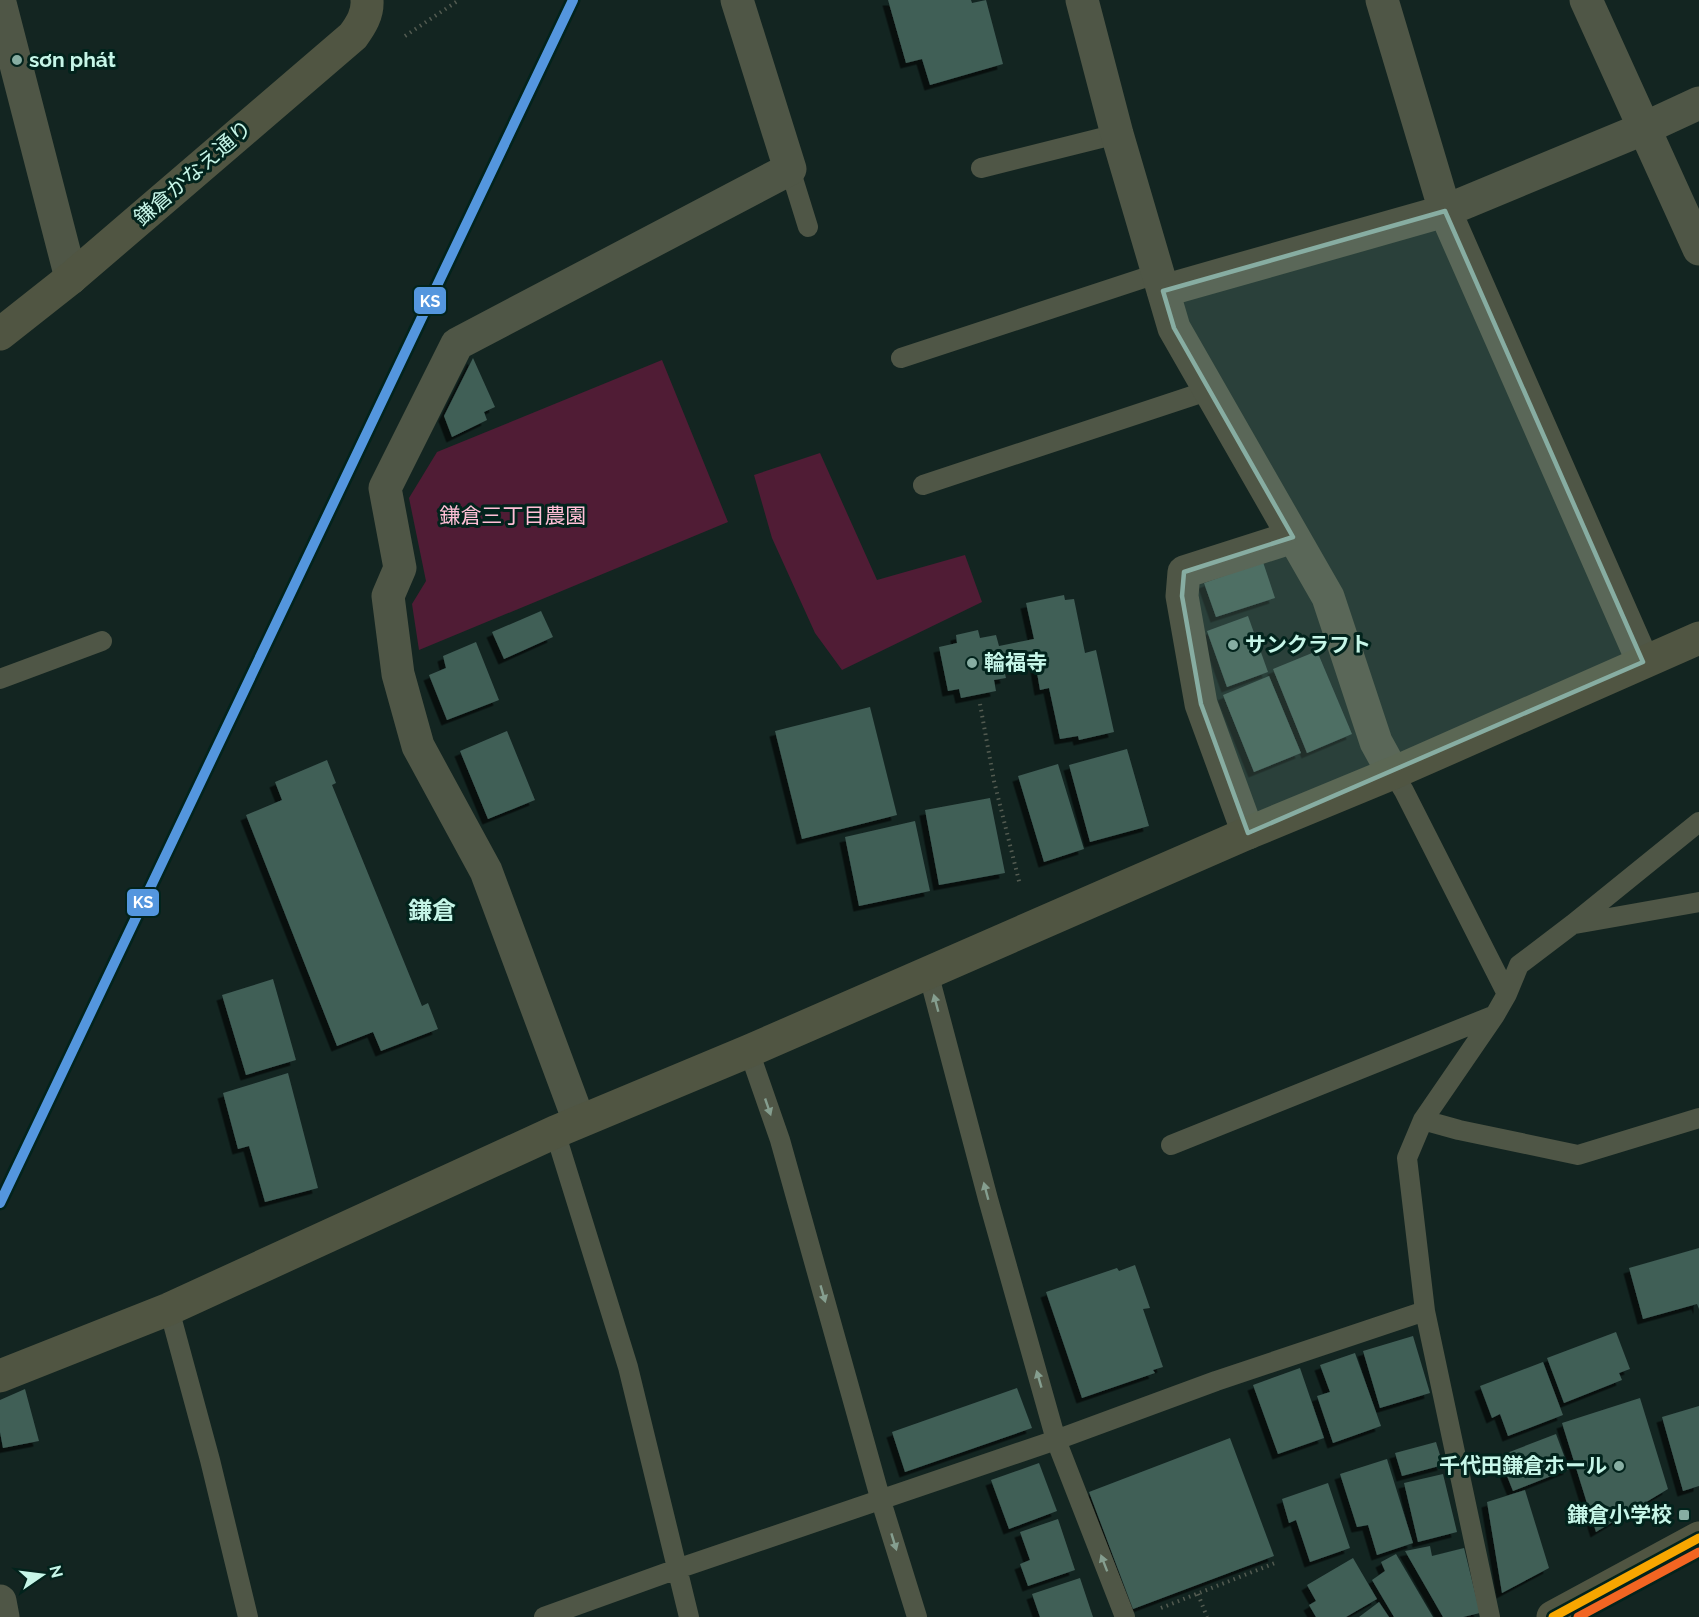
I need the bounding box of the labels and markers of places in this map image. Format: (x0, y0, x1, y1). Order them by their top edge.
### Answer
place label: sơn phát (29, 47, 116, 72)
marker: sơn phát (10, 53, 24, 67)
place label: サンクラフト (1245, 632, 1371, 657)
marker: サンクラフト (1226, 638, 1240, 652)
place label: 輪福寺 (984, 650, 1047, 675)
marker: 輪福寺 (965, 656, 979, 670)
place label: 千代田鎌倉ホール (1439, 1453, 1607, 1478)
marker: 千代田鎌倉ホール (1612, 1459, 1626, 1473)
place label: 鎌倉小学校 (1567, 1502, 1672, 1527)
marker: 鎌倉小学校 (1677, 1508, 1691, 1522)

